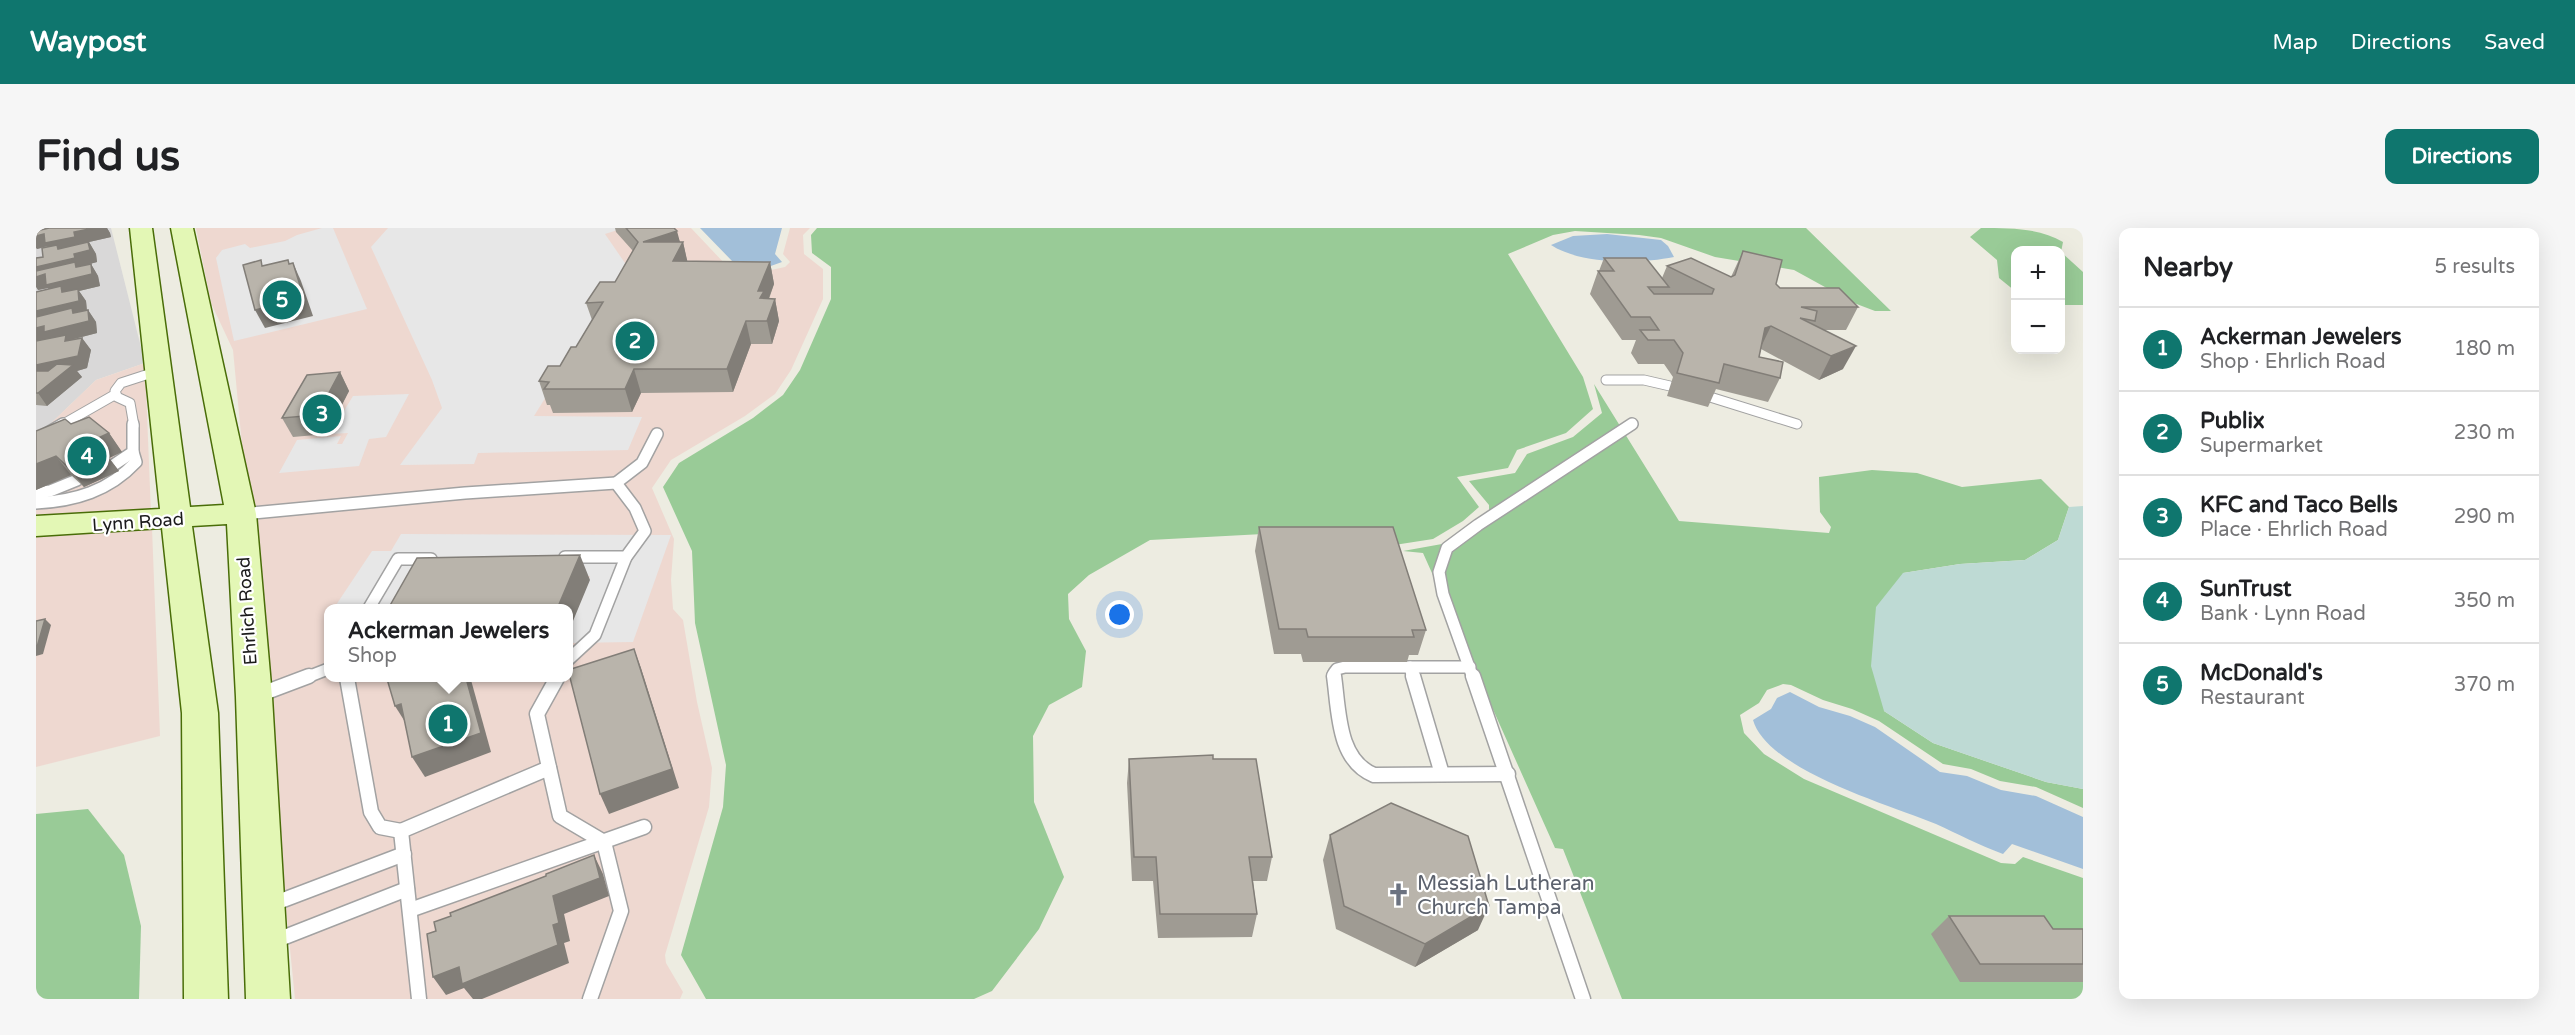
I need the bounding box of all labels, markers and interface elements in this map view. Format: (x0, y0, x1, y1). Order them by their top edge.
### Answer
text: Waypost (30, 25, 146, 59)
text: Map (2272, 30, 2318, 55)
text: Directions (2351, 30, 2451, 55)
text: Saved (2484, 30, 2545, 55)
button: Directions (2385, 129, 2539, 184)
text: Find us (36, 131, 180, 182)
map controls (2011, 246, 2065, 354)
button: + (2011, 246, 2065, 300)
text: Nearby (2143, 252, 2233, 283)
text: 5 results (2435, 255, 2515, 279)
pin: 5 (262, 278, 302, 322)
button: − (2011, 300, 2065, 354)
pin: 2 (616, 318, 654, 364)
text: Ackerman Jewelers (2200, 324, 2401, 350)
text: 1 (2156, 337, 2169, 361)
text: 180 m (2454, 337, 2515, 361)
text: Shop · Ehrlich Road (2200, 350, 2386, 374)
pin: 3 (302, 392, 342, 436)
text: Publix (2200, 408, 2265, 434)
text: 2 (2156, 421, 2169, 445)
text: 230 m (2454, 421, 2515, 445)
pin: 4 (68, 434, 106, 478)
text: Supermarket (2200, 434, 2323, 458)
text: KFC and Taco Bells (2200, 492, 2398, 518)
text: 3 (2156, 505, 2169, 529)
text: 290 m (2454, 505, 2515, 529)
street label: Lynn Road (91, 508, 185, 536)
text: Place · Ehrlich Road (2200, 518, 2388, 542)
street label: Ehrlich Road (232, 556, 262, 666)
text: SunTrust (2200, 576, 2292, 602)
text: 4 (2156, 589, 2169, 613)
text: 350 m (2454, 589, 2515, 613)
your location (1105, 600, 1134, 629)
text: Bank · Lynn Road (2200, 602, 2366, 626)
popup (324, 604, 573, 682)
text: Ackerman Jewelers (348, 618, 549, 644)
text: Shop (348, 644, 397, 668)
text: McDonald's (2200, 660, 2323, 686)
text: 5 (2156, 673, 2169, 697)
text: 370 m (2454, 673, 2515, 697)
text: Restaurant (2200, 686, 2305, 710)
pin: 1 (428, 702, 468, 746)
place label: Messiah Lutheran Church Tampa (1417, 871, 1595, 920)
church icon: Messiah Lutheran Church Tampa (1386, 882, 1412, 908)

